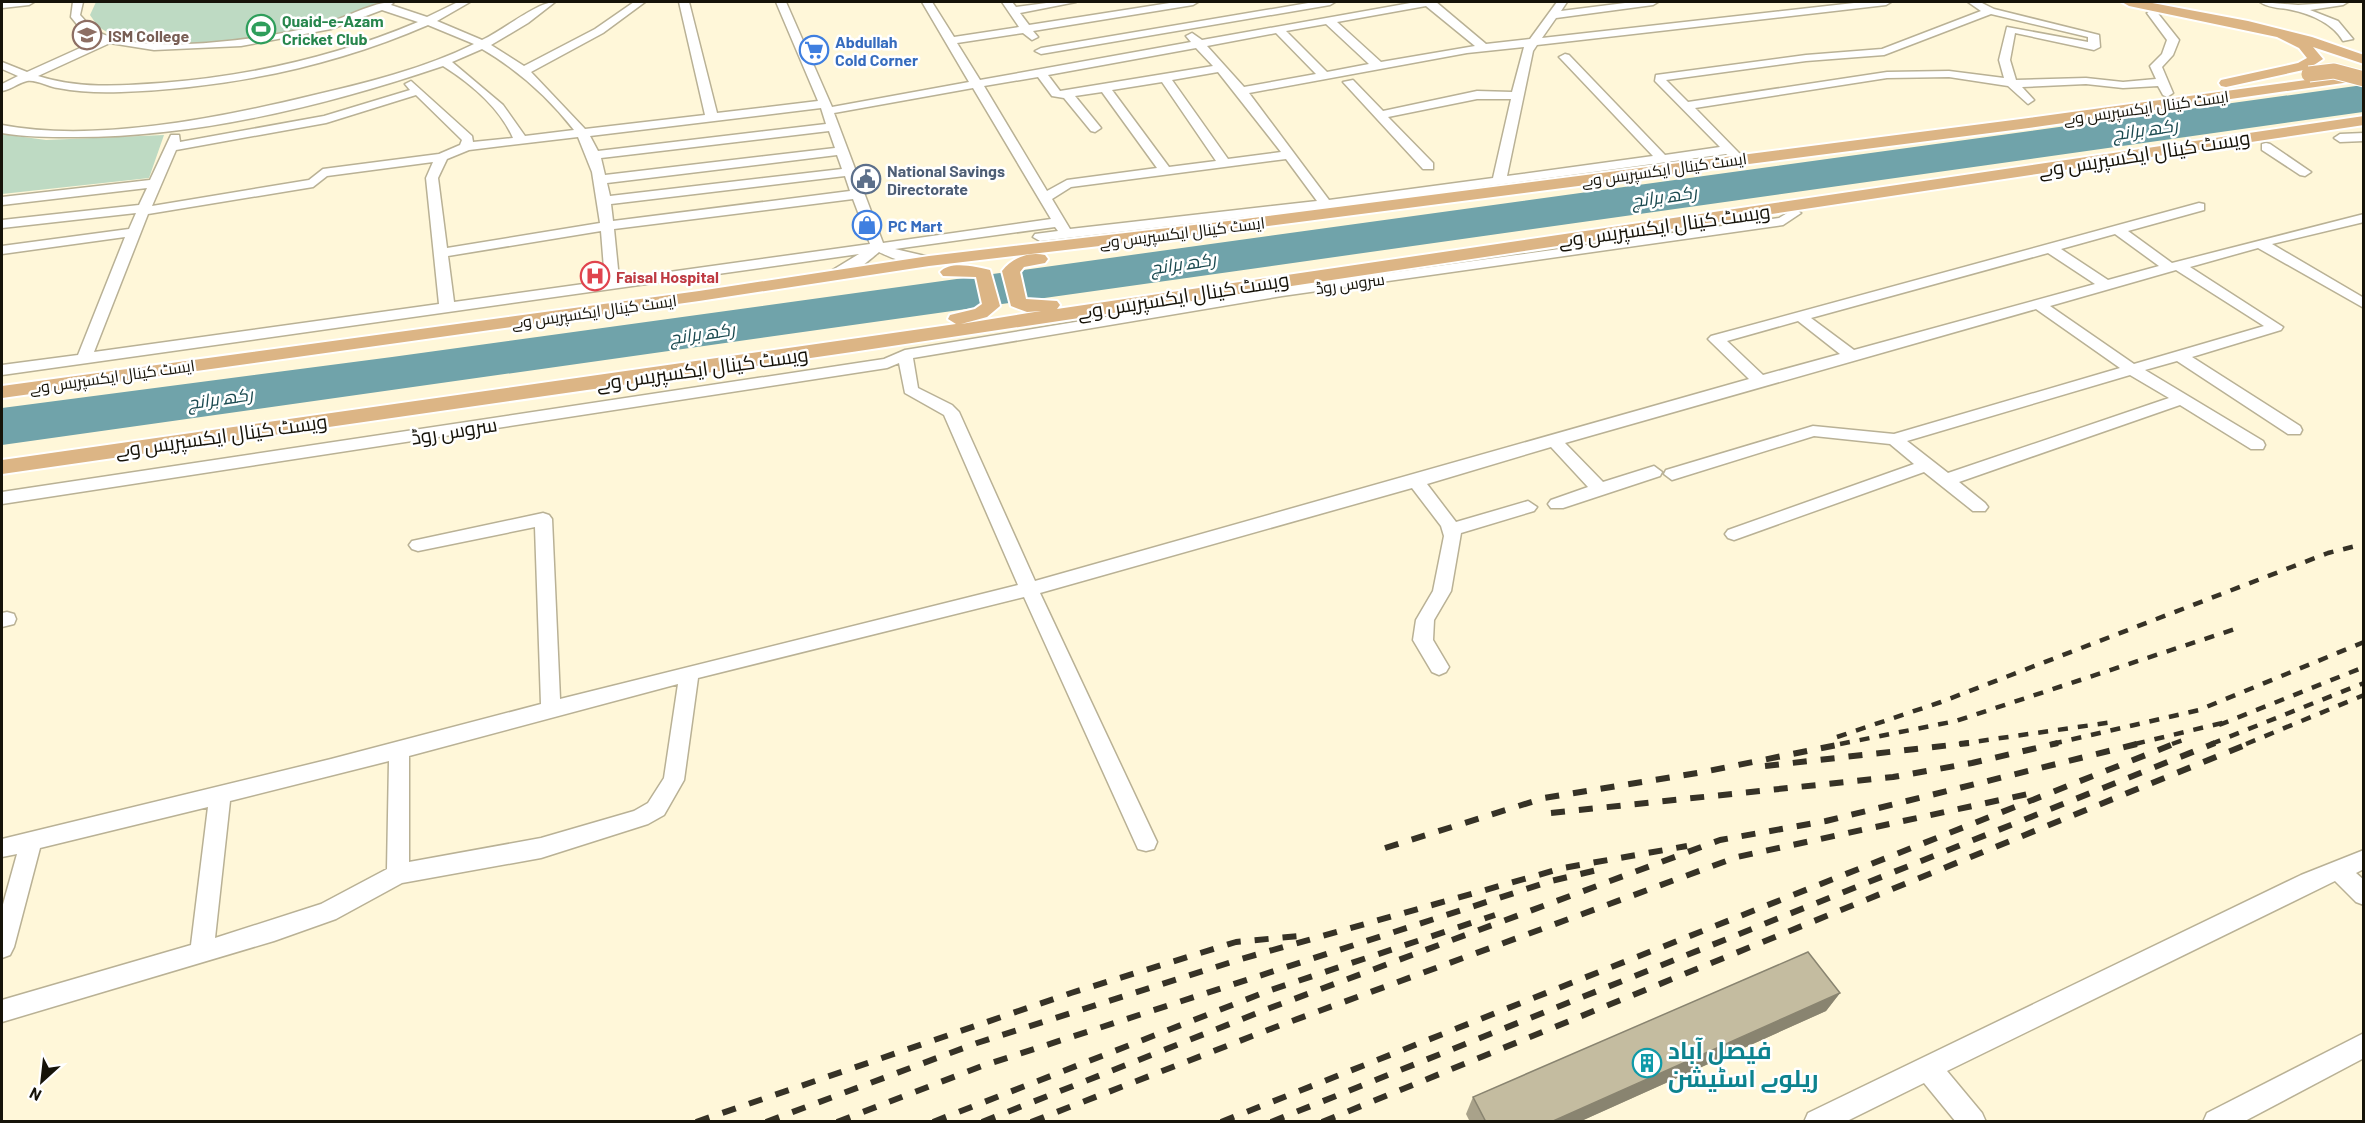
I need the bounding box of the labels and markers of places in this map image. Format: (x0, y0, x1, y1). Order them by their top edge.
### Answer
place label: Quaid-e-Azam Cricket Club (282, 11, 384, 48)
sports icon: Quaid-e-Azam Cricket Club (245, 13, 277, 45)
school or university icon: ISM College (71, 19, 103, 51)
place label: ISM College (108, 26, 189, 45)
place label: Abdullah Cold Corner (835, 32, 918, 69)
supermarket icon: Abdullah Cold Corner (798, 34, 830, 66)
place label: National Savings Directorate (887, 161, 1005, 198)
public building icon: National Savings Directorate (850, 163, 882, 195)
shop icon: PC Mart (851, 209, 883, 241)
place label: PC Mart (888, 216, 943, 235)
hospital icon: Faisal Hospital (579, 260, 611, 292)
place label: Faisal Hospital (616, 267, 719, 286)
place label: فیصل آباد ریلوے اسٹیشن (1668, 1035, 1818, 1093)
building icon: فیصل آباد ریلوے اسٹیشن (1631, 1047, 1663, 1079)

